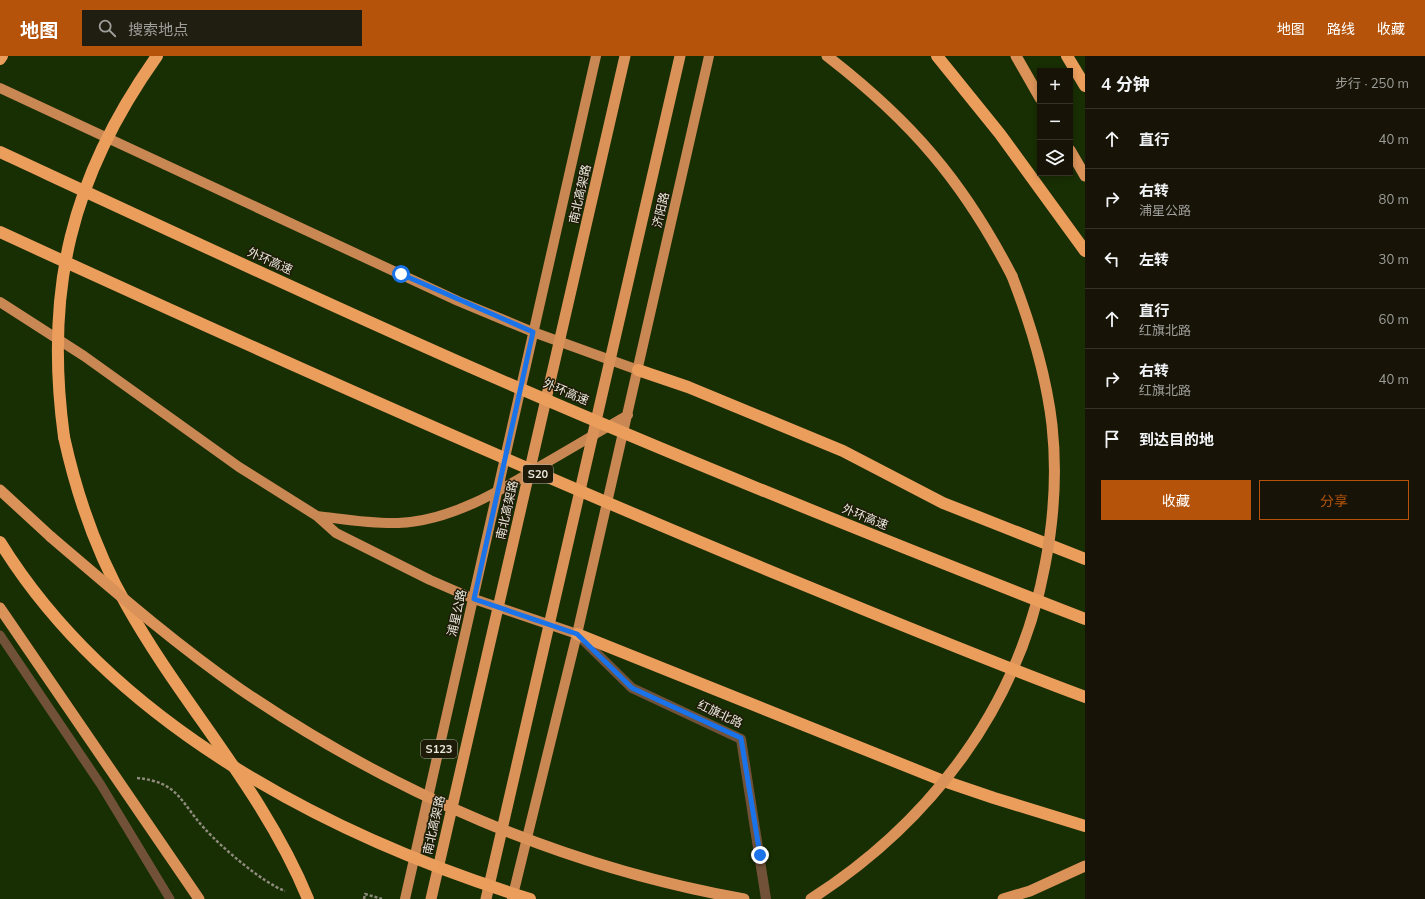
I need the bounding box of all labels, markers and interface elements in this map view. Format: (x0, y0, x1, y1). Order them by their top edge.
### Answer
search box (82, 10, 362, 46)
icon: search (96, 17, 118, 39)
text: 地图 (20, 18, 58, 42)
text: 搜索地点 (128, 20, 188, 39)
text: 地图 (1277, 20, 1305, 38)
text: 路线 (1327, 20, 1355, 38)
text: 收藏 (1377, 20, 1405, 38)
map controls (1037, 68, 1073, 176)
button: + (1037, 68, 1073, 104)
text: 4 分钟 (1101, 73, 1150, 94)
text: 步行 · 250 m (1335, 75, 1409, 91)
button: − (1037, 104, 1073, 140)
icon: ahead (1101, 128, 1123, 150)
text: 直行 (1139, 130, 1169, 149)
text: 40 m (1379, 131, 1409, 147)
button: layers (1037, 140, 1073, 176)
street label: 南北高架路 (565, 163, 594, 225)
text: 右转 (1139, 181, 1169, 200)
icon: right (1101, 188, 1123, 210)
street label: 济阳路 (649, 191, 672, 229)
text: 80 m (1379, 191, 1409, 207)
text: 浦星公路 (1139, 202, 1191, 218)
street label: 外环高速 (245, 244, 295, 277)
icon: left (1101, 248, 1123, 270)
text: 左转 (1139, 250, 1169, 269)
text: 30 m (1379, 251, 1409, 267)
route start (392, 265, 410, 283)
text: 直行 (1139, 301, 1169, 320)
icon: ahead (1101, 308, 1123, 330)
text: 60 m (1379, 311, 1409, 327)
text: 红旗北路 (1139, 322, 1191, 338)
text: 右转 (1139, 361, 1169, 380)
icon: right (1101, 368, 1123, 390)
text: 40 m (1379, 371, 1409, 387)
street label: 外环高速 (541, 375, 591, 408)
text: 红旗北路 (1139, 382, 1191, 398)
icon: arrive (1101, 428, 1123, 450)
text: 到达目的地 (1139, 430, 1214, 449)
road number: S20 (523, 465, 553, 483)
street label: 南北高架路 (492, 479, 521, 541)
button: 收藏 (1101, 480, 1251, 520)
button: 分享 (1259, 480, 1409, 520)
street label: 外环高速 (840, 501, 890, 532)
street label: 浦星公路 (444, 588, 469, 638)
street label: 红旗北路 (695, 697, 745, 730)
road number: S123 (421, 740, 457, 758)
street label: 南北高架路 (419, 794, 448, 856)
route end (751, 846, 769, 864)

